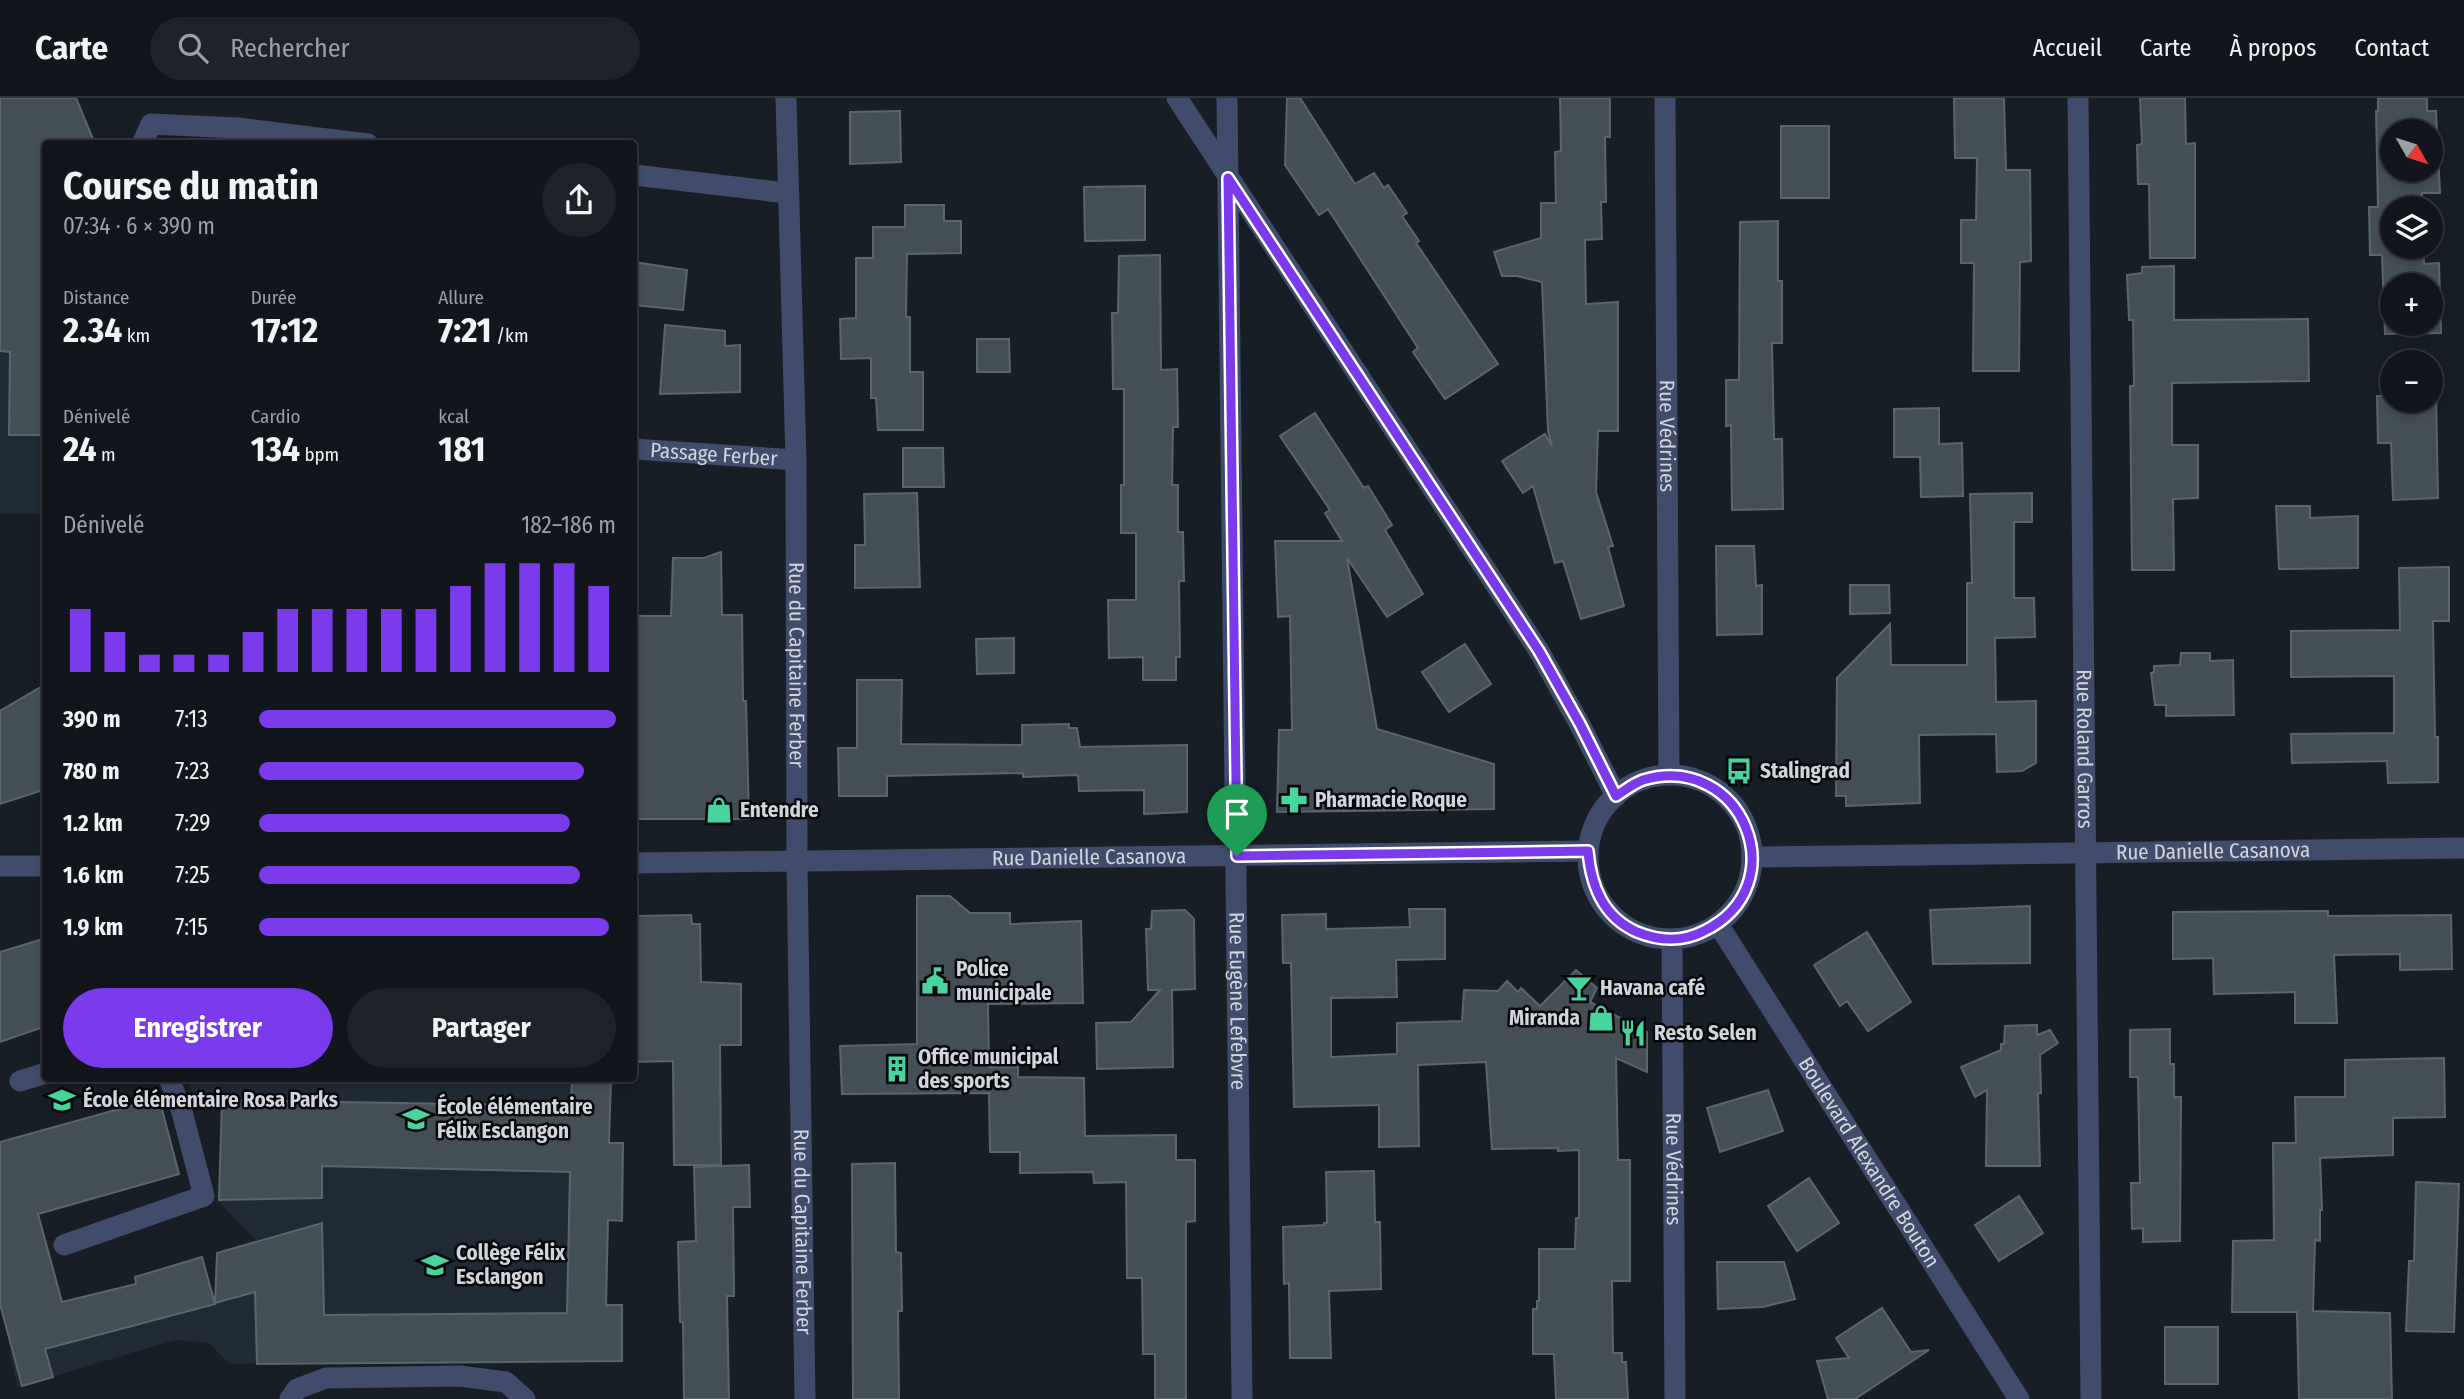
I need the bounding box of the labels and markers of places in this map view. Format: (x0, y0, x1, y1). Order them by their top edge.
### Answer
bus stop icon: Stalingrad (1724, 756, 1754, 786)
place label: Stalingrad (1760, 758, 1850, 784)
pin (1207, 784, 1267, 856)
pharmacy icon: Pharmacie Roque (1279, 785, 1309, 815)
place label: Pharmacie Roque (1315, 787, 1467, 813)
shop icon: Entendre (704, 795, 734, 825)
place label: Entendre (740, 797, 819, 823)
place label: Police municipale (956, 956, 1052, 1006)
public building icon: Police municipale (920, 966, 950, 996)
bar icon: Havana café (1564, 973, 1594, 1003)
place label: Havana café (1600, 975, 1706, 1001)
shop icon: Miranda (1586, 1003, 1616, 1033)
place label: Miranda (1509, 1005, 1580, 1031)
restaurant icon: Resto Selen (1618, 1018, 1648, 1048)
place label: Resto Selen (1654, 1020, 1757, 1046)
place label: Office municipal des sports (918, 1044, 1059, 1094)
building icon: Office municipal des sports (882, 1054, 912, 1084)
school or university icon: École élémentaire Rosa Parks (47, 1085, 77, 1115)
place label: École élémentaire Rosa Parks (83, 1086, 338, 1113)
place label: École élémentaire Félix Esclangon (437, 1093, 593, 1144)
school or university icon: École élémentaire Félix Esclangon (401, 1104, 431, 1134)
place label: Collège Félix Esclangon (456, 1240, 566, 1290)
school or university icon: Collège Félix Esclangon (420, 1250, 450, 1280)

